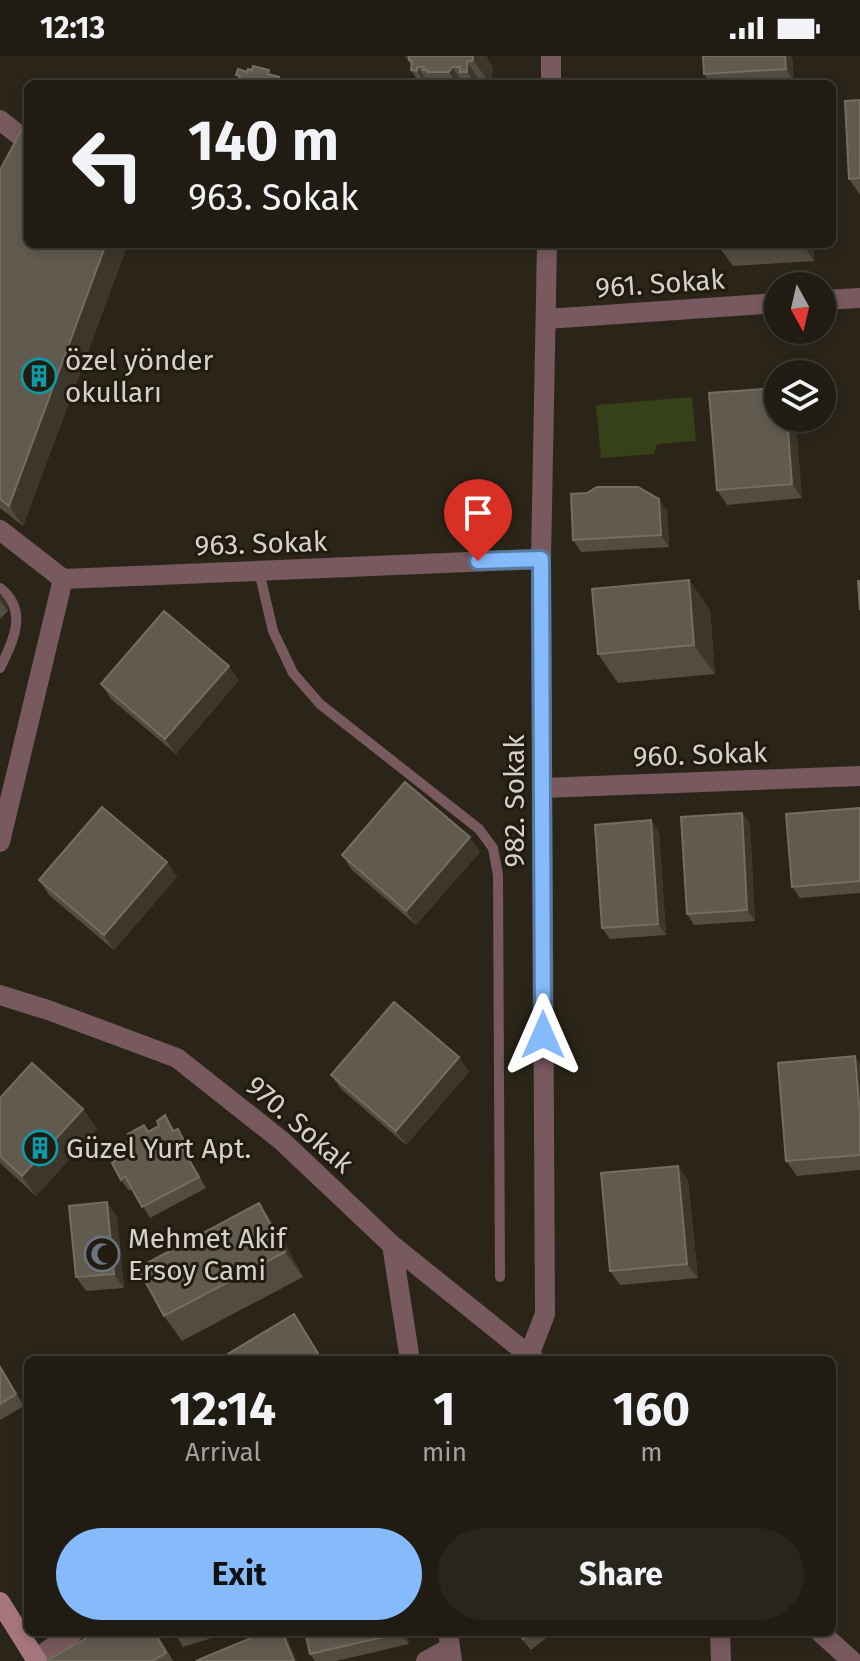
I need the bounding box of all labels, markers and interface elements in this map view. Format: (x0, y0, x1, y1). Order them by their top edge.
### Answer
text: 12:13 (40, 10, 105, 46)
text: 140 m (188, 108, 339, 175)
icon: left (56, 112, 160, 216)
text: 963. Sokak (188, 176, 358, 220)
street label: 961. Sokak (594, 262, 726, 304)
north arrow (764, 272, 836, 344)
map controls (764, 272, 836, 432)
place label: özel yönder okulları (65, 344, 214, 409)
building icon: özel yönder okulları (20, 357, 58, 395)
button: layers (764, 360, 836, 432)
pin (444, 479, 512, 561)
icon: arrive (456, 491, 500, 535)
street label: 963. Sokak (194, 525, 328, 562)
street label: 982. Sokak (498, 734, 531, 867)
street label: 960. Sokak (632, 736, 768, 773)
position arrow (501, 993, 585, 1077)
street label: 970. Sokak (239, 1069, 361, 1180)
building icon: Güzel Yurt Apt. (21, 1129, 59, 1167)
place label: Güzel Yurt Apt. (66, 1132, 251, 1165)
place label: Mehmet Akif Ersoy Cami (128, 1222, 289, 1287)
mosque icon: Mehmet Akif Ersoy Cami (83, 1235, 121, 1273)
text: 12:14 (170, 1380, 276, 1438)
text: 1 (433, 1380, 456, 1438)
text: 160 (613, 1380, 690, 1438)
text: Arrival (185, 1437, 261, 1468)
text: min (422, 1437, 467, 1468)
text: m (640, 1437, 663, 1468)
button: Exit (56, 1528, 422, 1620)
button: Share (438, 1528, 804, 1620)

